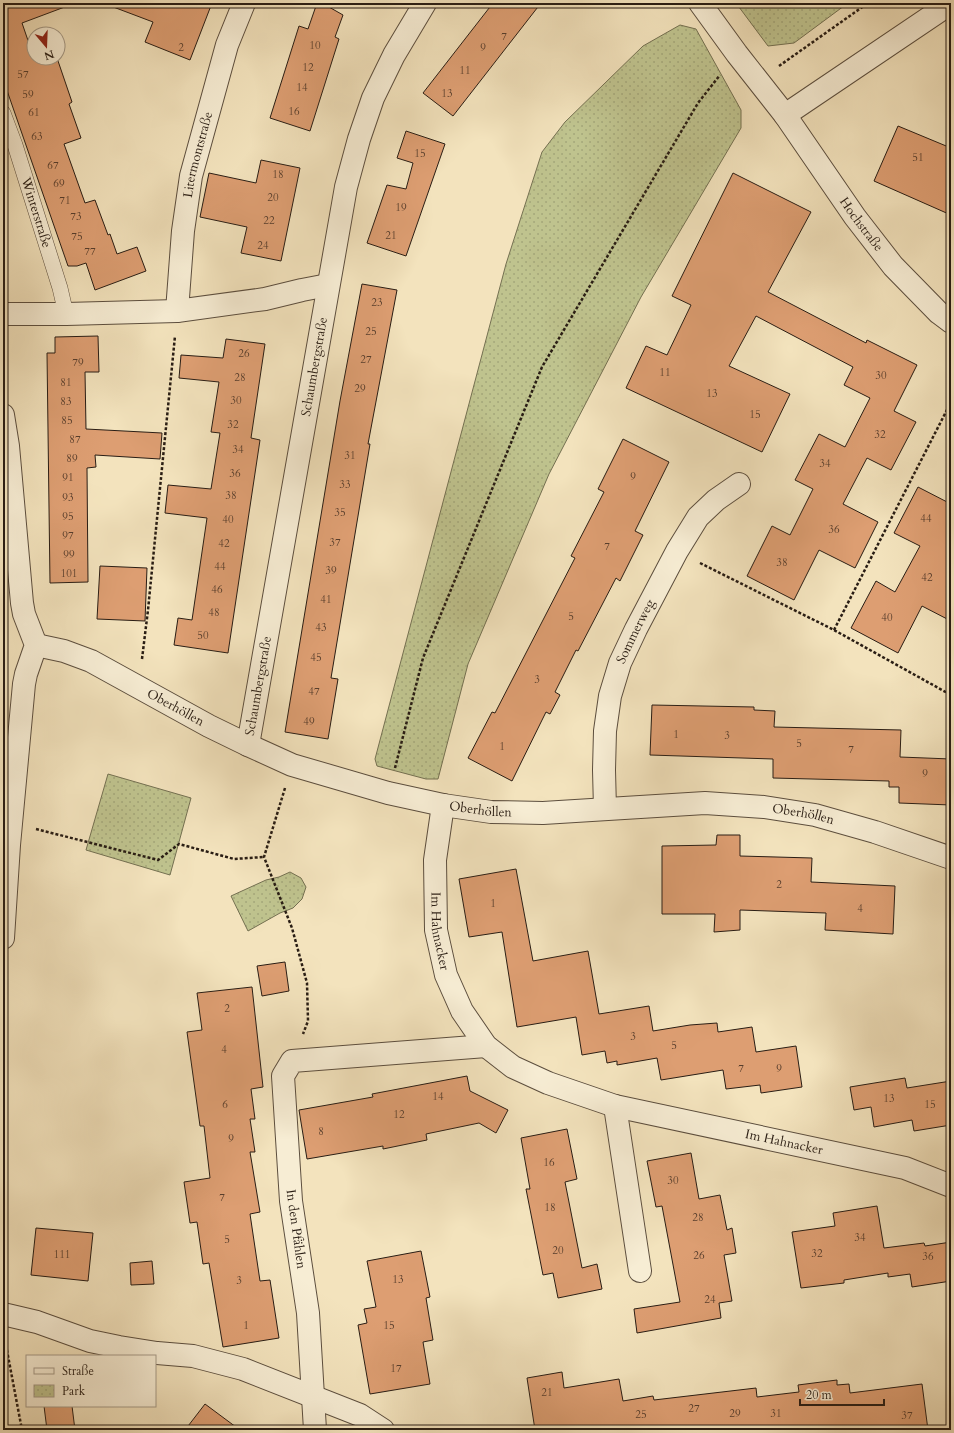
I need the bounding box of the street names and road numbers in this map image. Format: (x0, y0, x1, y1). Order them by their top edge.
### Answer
street label: Litermontstraße (179, 110, 217, 199)
street label: Winterstraße (16, 174, 56, 250)
street label: Hochstraße (835, 194, 888, 255)
street label: Schaumbergstraße (297, 316, 332, 418)
street label: Sommerweg (612, 595, 659, 667)
street label: Schaumbergstraße (241, 635, 276, 737)
street label: Oberhöllen (144, 685, 208, 731)
street label: Oberhöllen (448, 797, 513, 821)
street label: Oberhöllen (771, 799, 837, 829)
street label: Im Hahnacker (426, 892, 454, 972)
street label: Im Hahnacker (744, 1125, 825, 1159)
street label: In den Pfählen (282, 1188, 311, 1271)

